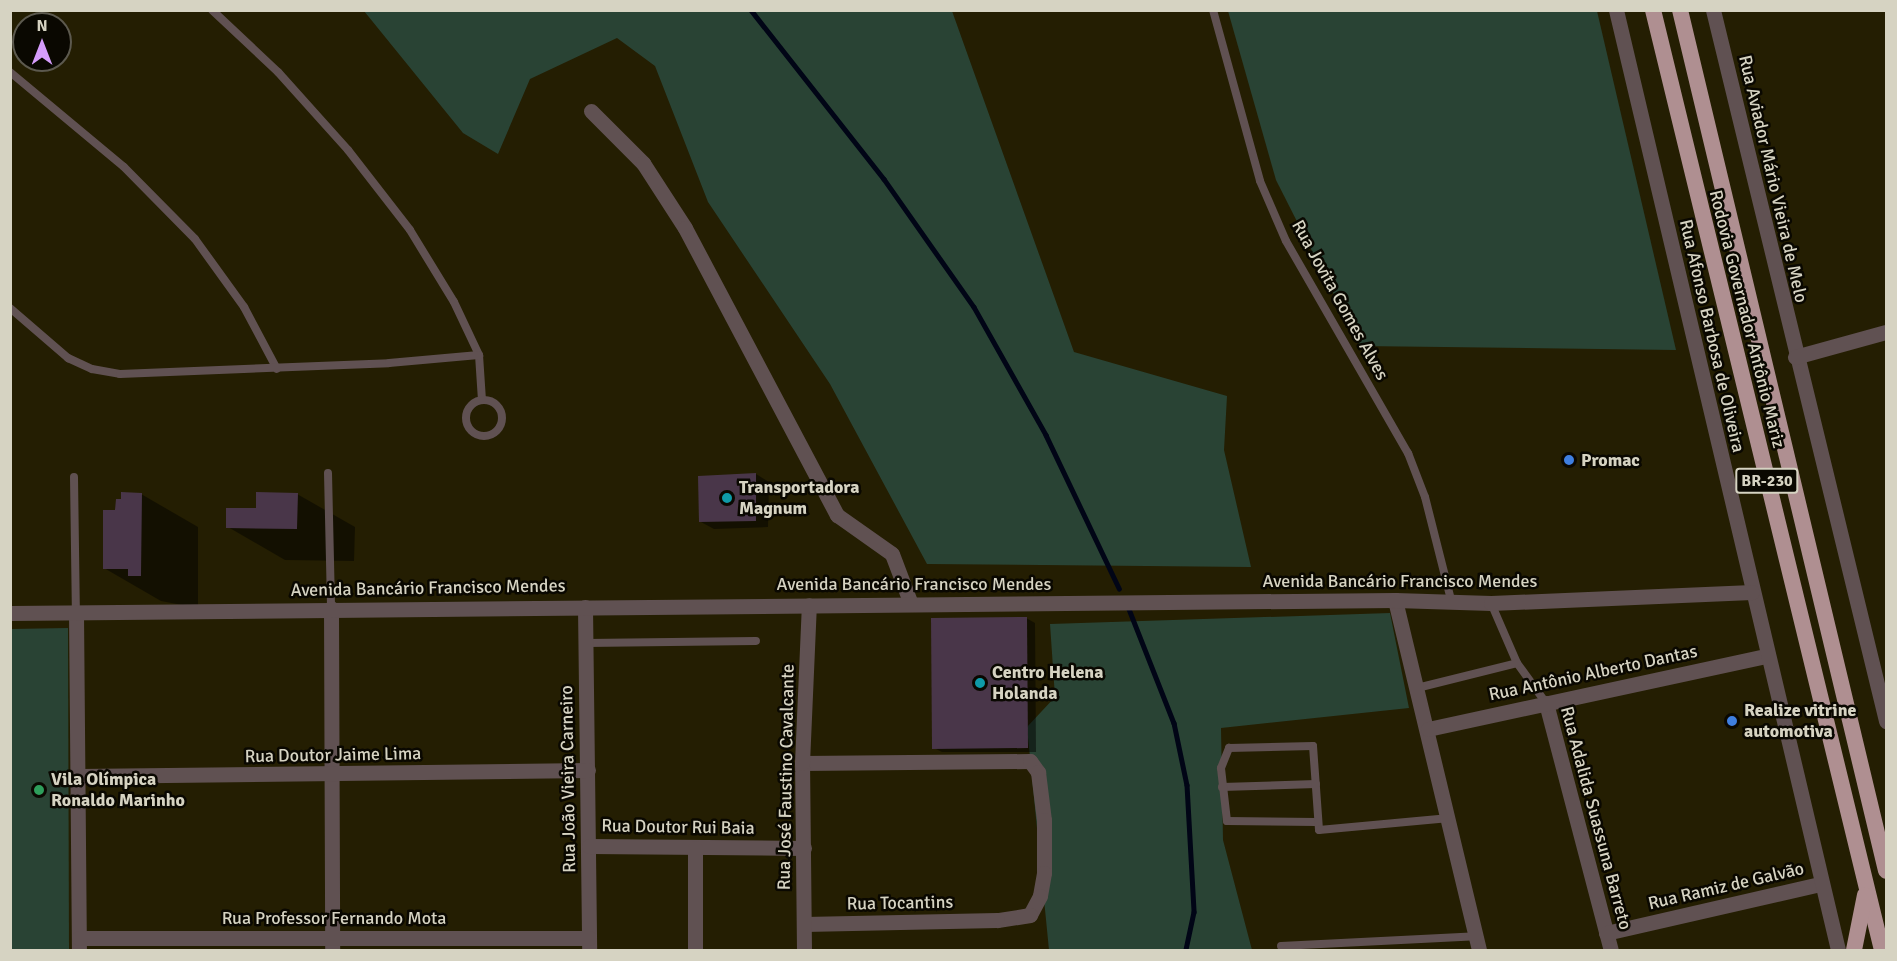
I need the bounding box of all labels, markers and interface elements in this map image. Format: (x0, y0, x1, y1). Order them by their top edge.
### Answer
north arrow (12, 12, 72, 72)
text: N (36, 16, 48, 36)
street label: Rua Aviador Mário Vieira de Melo (1734, 53, 1812, 305)
street label: Rodovia Governador Antônio Mariz (1704, 188, 1790, 450)
street label: Rua Jovita Gomes Alves (1287, 216, 1393, 384)
street label: Rua Afonso Barbosa de Oliveira (1675, 217, 1749, 455)
place label: Promac (1581, 449, 1640, 471)
marker: Promac (1562, 453, 1576, 467)
road number: BR-230 (1734, 468, 1800, 494)
place label: Transportadora Magnum (739, 477, 859, 520)
marker: Transportadora Magnum (720, 491, 734, 505)
street label: Avenida Bancário Francisco Mendes (1263, 570, 1537, 592)
street label: Avenida Bancário Francisco Mendes (777, 573, 1051, 595)
street label: Avenida Bancário Francisco Mendes (290, 575, 566, 601)
street label: Rua Antônio Alberto Dantas (1487, 640, 1699, 706)
place label: Centro Helena Holanda (992, 662, 1103, 704)
street label: Rua José Faustino Cavalcante (773, 664, 799, 890)
marker: Centro Helena Holanda (973, 676, 987, 690)
street label: Rua João Vieira Carneiro (556, 685, 580, 873)
place label: Realize vitrine automotiva (1744, 700, 1856, 742)
street label: Rua Adalida Suassuna Barreto (1556, 704, 1636, 932)
marker: Realize vitrine automotiva (1725, 714, 1739, 728)
street label: Rua Doutor Jaime Lima (244, 743, 422, 767)
place label: Vila Olímpica Ronaldo Marinho (51, 769, 185, 812)
marker: Vila Olímpica Ronaldo Marinho (32, 783, 46, 797)
street label: Rua Doutor Rui Baia (601, 815, 755, 839)
street label: Rua Ramiz de Galvão (1646, 858, 1806, 914)
street label: Rua Tocantins (847, 891, 953, 915)
street label: Rua Professor Fernando Mota (222, 907, 446, 929)

